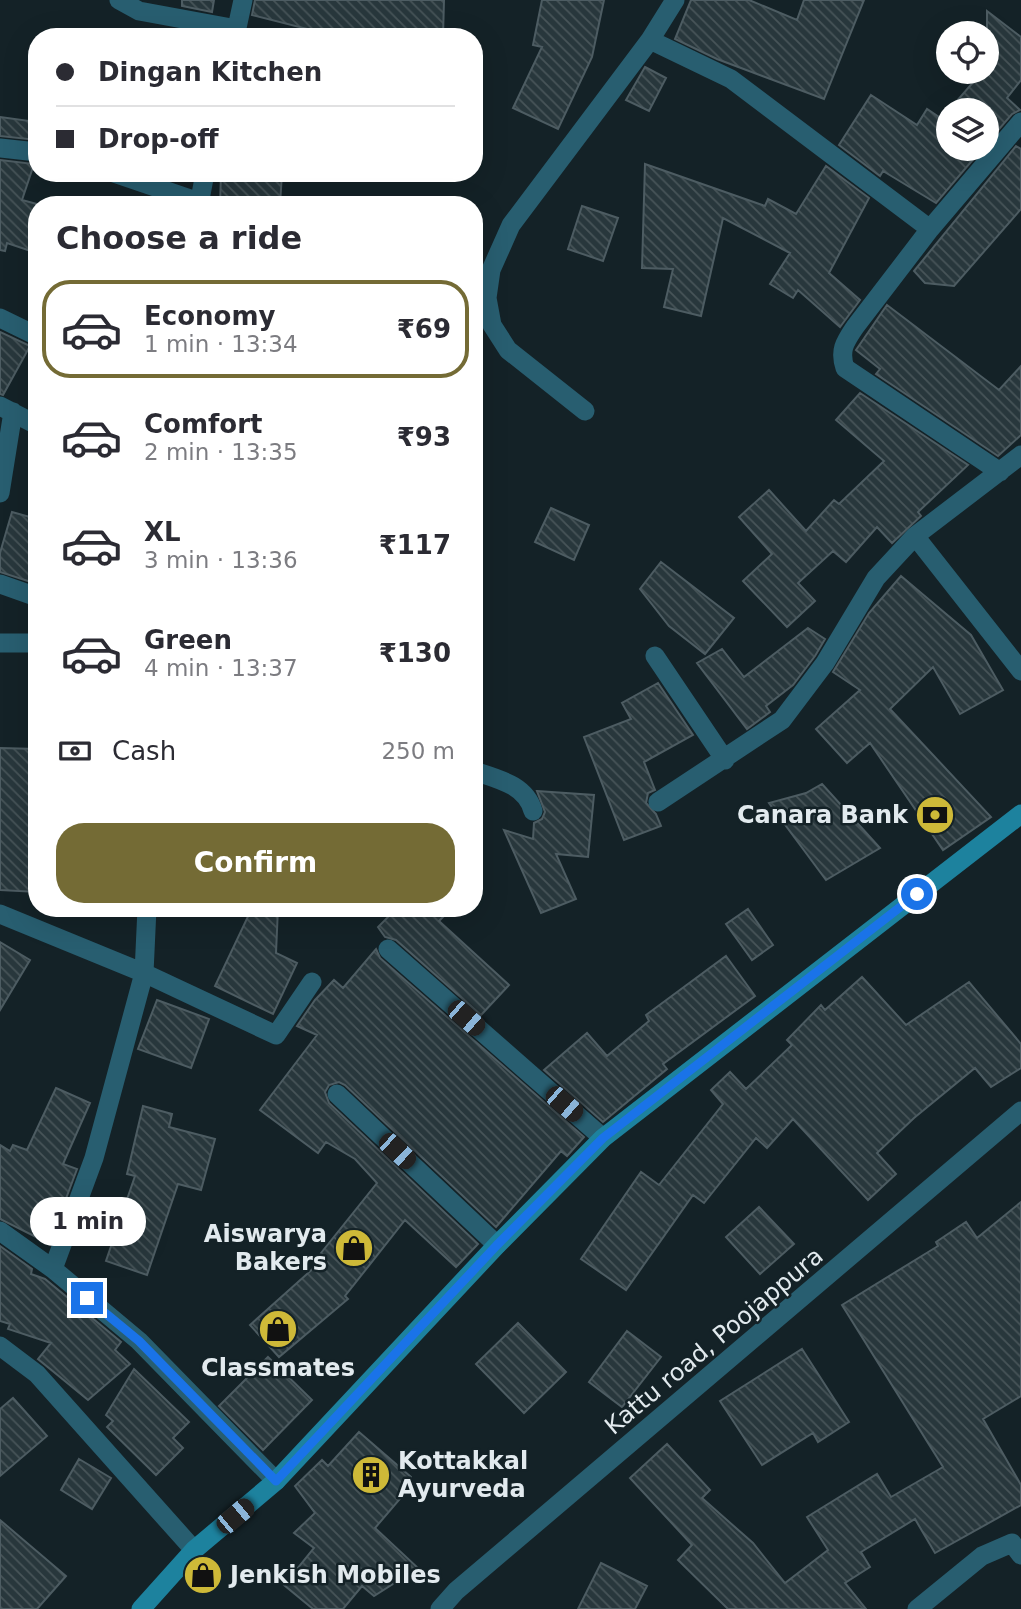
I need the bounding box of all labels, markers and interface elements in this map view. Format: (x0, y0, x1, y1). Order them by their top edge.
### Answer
map controls (936, 21, 999, 161)
button: locate (936, 21, 999, 84)
text: Dingan Kitchen (98, 57, 322, 87)
button: layers (936, 98, 999, 161)
text: Drop-off (98, 124, 219, 154)
text: Choose a ride (56, 219, 302, 257)
icon: car (60, 298, 123, 361)
text: Economy (144, 301, 275, 331)
text: ₹69 (397, 314, 451, 344)
text: 1 min · 13:34 (144, 331, 298, 357)
icon: car (60, 406, 123, 469)
text: Comfort (144, 409, 262, 439)
text: ₹93 (397, 422, 451, 452)
text: 2 min · 13:35 (144, 439, 298, 465)
icon: car (60, 514, 123, 577)
text: XL (144, 517, 181, 547)
text: ₹117 (379, 530, 451, 560)
text: 3 min · 13:36 (144, 547, 298, 573)
icon: car (60, 622, 123, 685)
text: Green (144, 625, 232, 655)
text: ₹130 (379, 638, 451, 668)
text: 4 min · 13:37 (144, 655, 298, 681)
icon: cash (56, 732, 94, 770)
text: Cash (112, 736, 176, 766)
text: 250 m (381, 738, 455, 764)
bank icon: Canara Bank (914, 794, 956, 836)
place label: Canara Bank (737, 801, 909, 829)
button: Confirm (56, 823, 455, 903)
route start (901, 878, 933, 910)
car (444, 996, 489, 1040)
car (542, 1082, 587, 1126)
car (375, 1129, 420, 1173)
callout: 1 min (29, 1196, 145, 1246)
text: 1 min (52, 1208, 124, 1234)
place label: Aiswarya Bakers (204, 1220, 327, 1276)
shop icon: Aiswarya Bakers (333, 1227, 375, 1269)
street label: Kattu road, Poojappura (599, 1242, 829, 1440)
route end (71, 1282, 103, 1314)
shop icon: Classmates (257, 1308, 299, 1350)
place label: Classmates (201, 1354, 355, 1382)
place label: Kottakkal Ayurveda (398, 1447, 528, 1503)
building icon: Kottakkal Ayurveda (350, 1454, 392, 1496)
car (213, 1494, 258, 1538)
shop icon: Jenkish Mobiles (182, 1554, 224, 1596)
place label: Jenkish Mobiles (228, 1561, 441, 1589)

